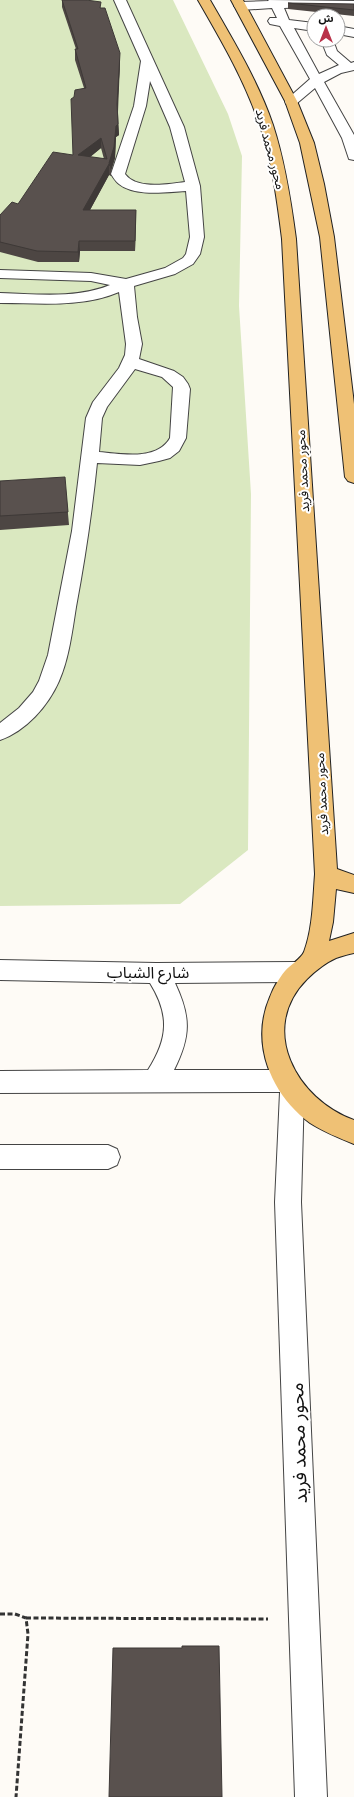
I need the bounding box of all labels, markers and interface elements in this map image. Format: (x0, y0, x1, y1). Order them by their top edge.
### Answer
north arrow (306, 8, 346, 48)
text: ش (318, 12, 334, 25)
street label: محور محمد فريد (252, 107, 289, 191)
street label: محور محمد فريد (293, 429, 312, 513)
street label: محور محمد فريد (312, 752, 331, 836)
street label: شارع الشباب (107, 963, 189, 985)
street label: محور محمد فريد (285, 1382, 312, 1504)

